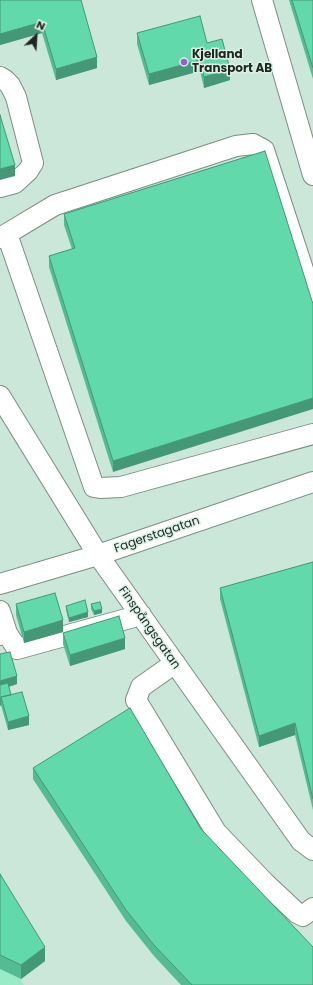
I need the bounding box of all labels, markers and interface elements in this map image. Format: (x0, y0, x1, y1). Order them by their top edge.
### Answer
north arrow (16, 16, 56, 56)
text: N (34, 16, 48, 34)
place label: Kjelland Transport AB (192, 48, 272, 76)
marker: Kjelland Transport AB (179, 57, 189, 67)
street label: Fagerstagatan (112, 514, 202, 556)
street label: Finspångsgatan (115, 584, 183, 672)

